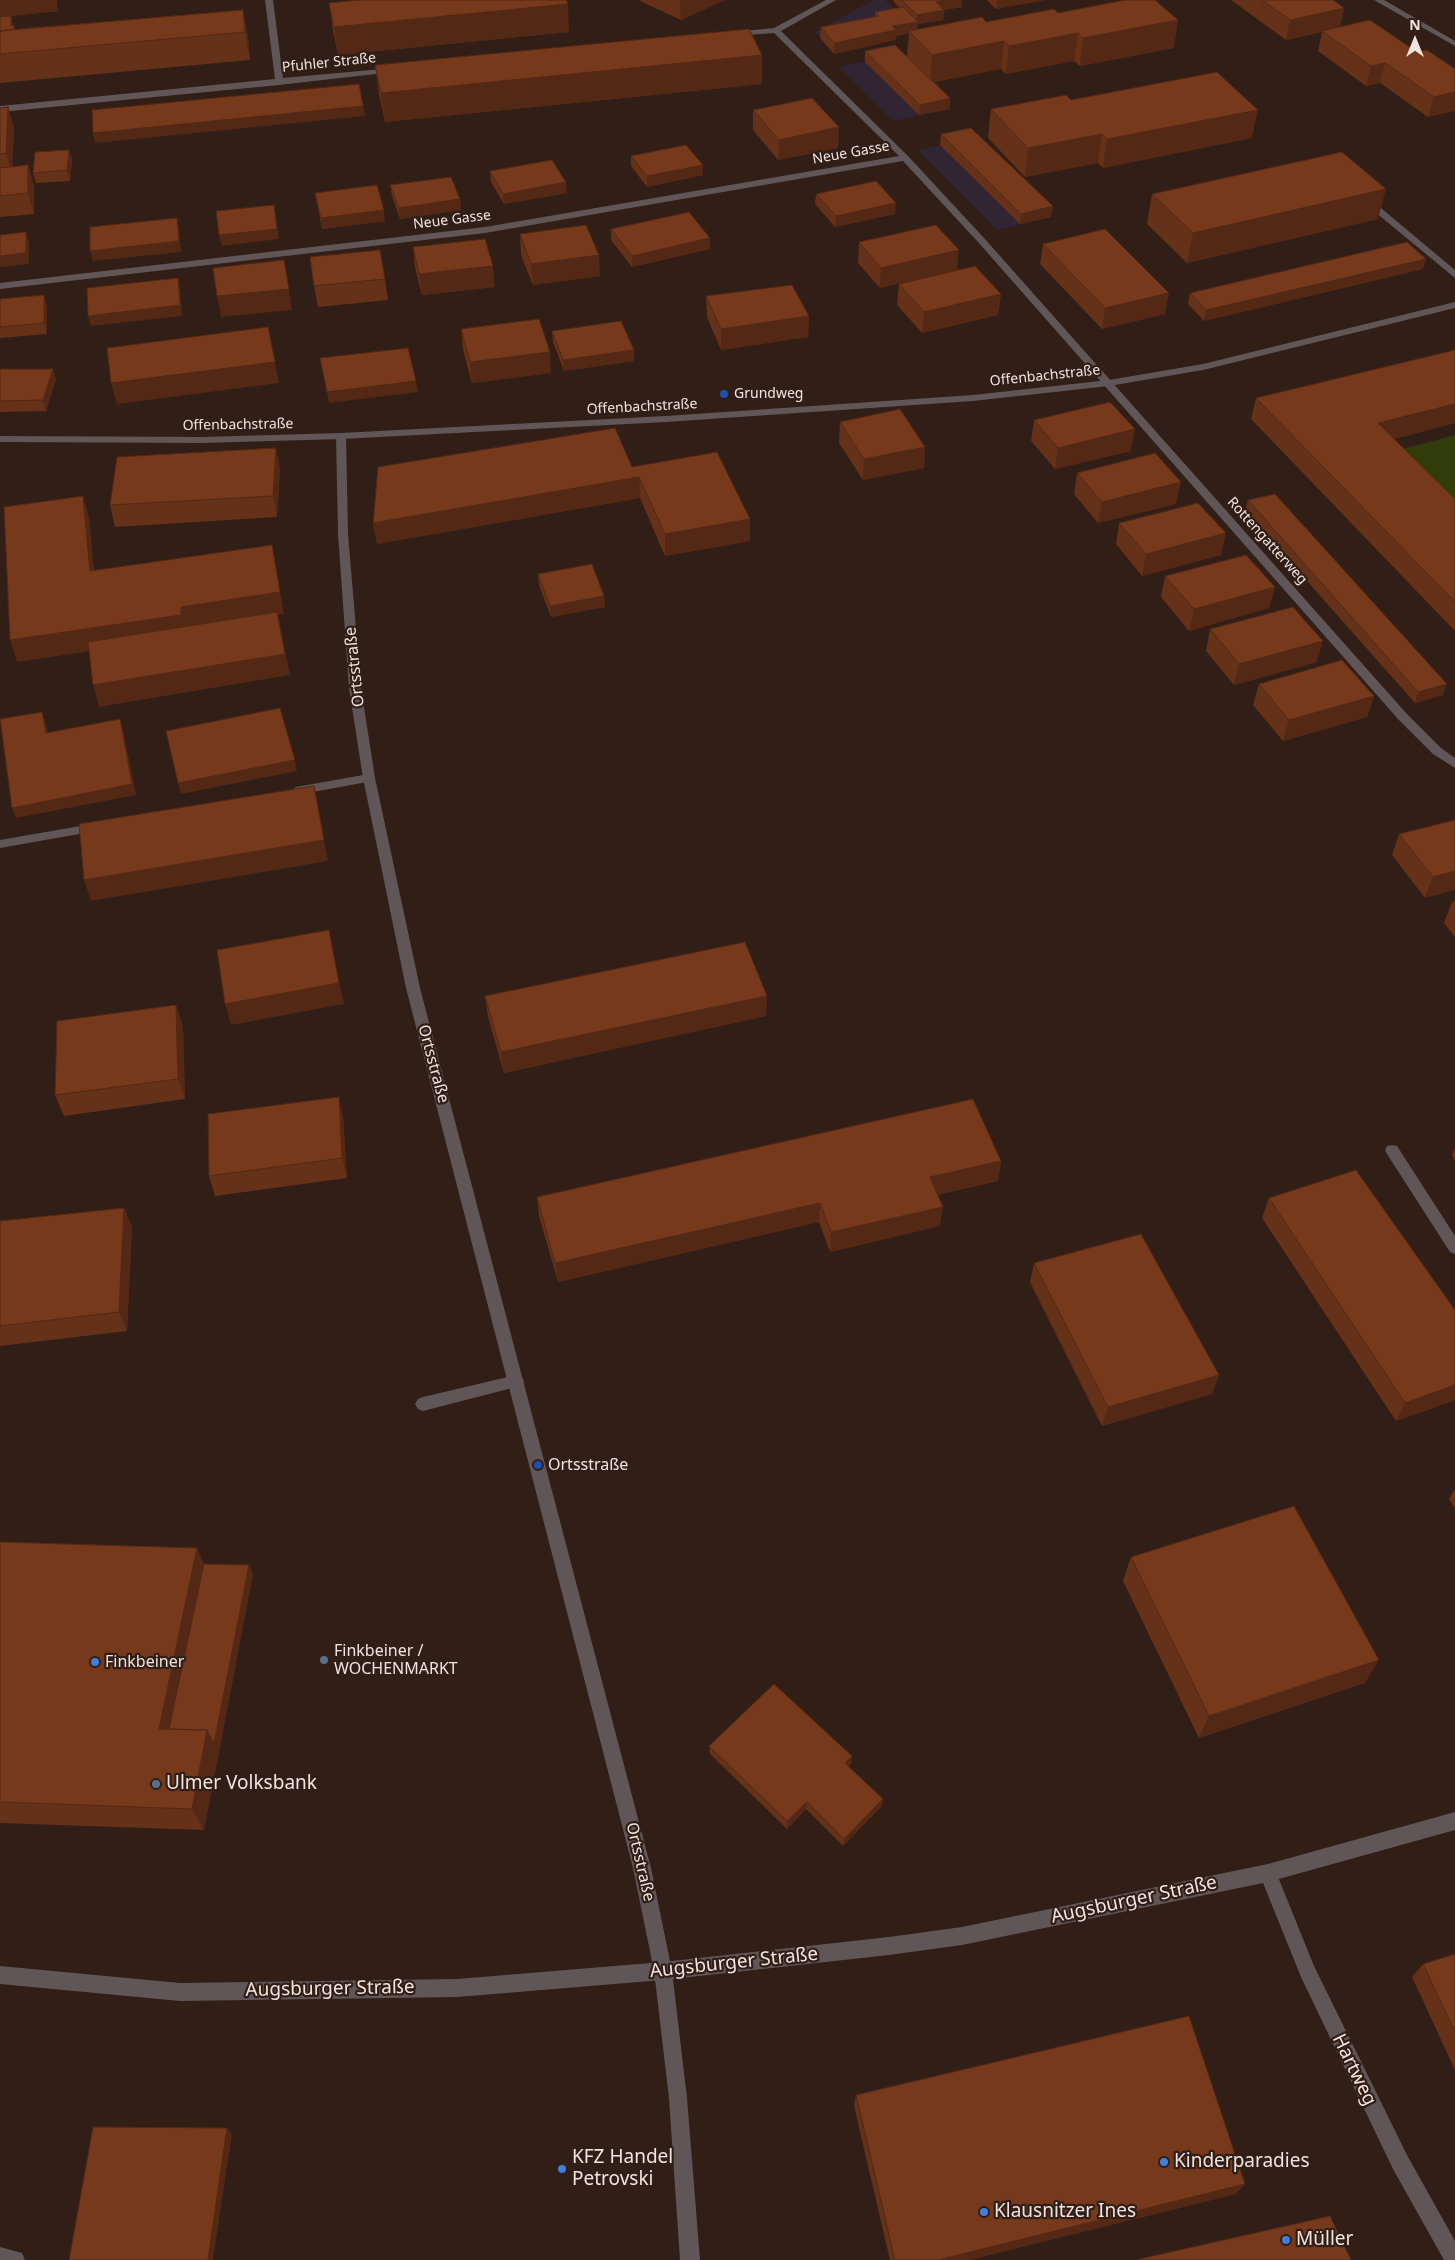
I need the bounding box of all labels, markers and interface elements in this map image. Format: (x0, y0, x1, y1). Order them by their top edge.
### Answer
north arrow (1390, 15, 1440, 65)
text: N (1409, 15, 1421, 34)
street label: Pfuhler Straße (281, 50, 377, 76)
street label: Neue Gasse (811, 138, 891, 168)
street label: Neue Gasse (412, 207, 492, 233)
street label: Offenbachstraße (989, 362, 1101, 390)
place label: Grundweg (734, 386, 803, 402)
marker: Grundweg (718, 388, 730, 400)
street label: Offenbachstraße (586, 396, 698, 418)
street label: Offenbachstraße (182, 416, 294, 434)
street label: Rottengatterweg (1223, 494, 1311, 588)
street label: Ortsstraße (341, 626, 369, 708)
street label: Ortsstraße (413, 1023, 453, 1105)
place label: Ortsstraße (548, 1455, 628, 1475)
marker: Ortsstraße (532, 1459, 544, 1471)
place label: Finkbeiner / WOCHENMARKT (334, 1641, 458, 1679)
place label: Finkbeiner (105, 1652, 184, 1672)
marker: Finkbeiner / WOCHENMARKT (318, 1654, 330, 1666)
marker: Finkbeiner (89, 1656, 101, 1668)
place label: Ulmer Volksbank (166, 1773, 317, 1795)
marker: Ulmer Volksbank (150, 1778, 162, 1790)
street label: Ortsstraße (622, 1821, 658, 1903)
street label: Augsburger Straße (1049, 1871, 1219, 1929)
street label: Augsburger Straße (649, 1943, 819, 1983)
street label: Augsburger Straße (245, 1976, 415, 2002)
street label: Hartweg (1327, 2030, 1381, 2110)
place label: KFZ Handel Petrovski (572, 2147, 673, 2191)
place label: Kinderparadies (1174, 2151, 1310, 2173)
marker: Kinderparadies (1158, 2156, 1170, 2168)
marker: KFZ Handel Petrovski (556, 2163, 568, 2175)
place label: Klausnitzer Ines (994, 2201, 1136, 2223)
marker: Klausnitzer Ines (978, 2206, 990, 2218)
place label: Müller (1296, 2229, 1353, 2251)
marker: Müller (1280, 2234, 1292, 2246)

